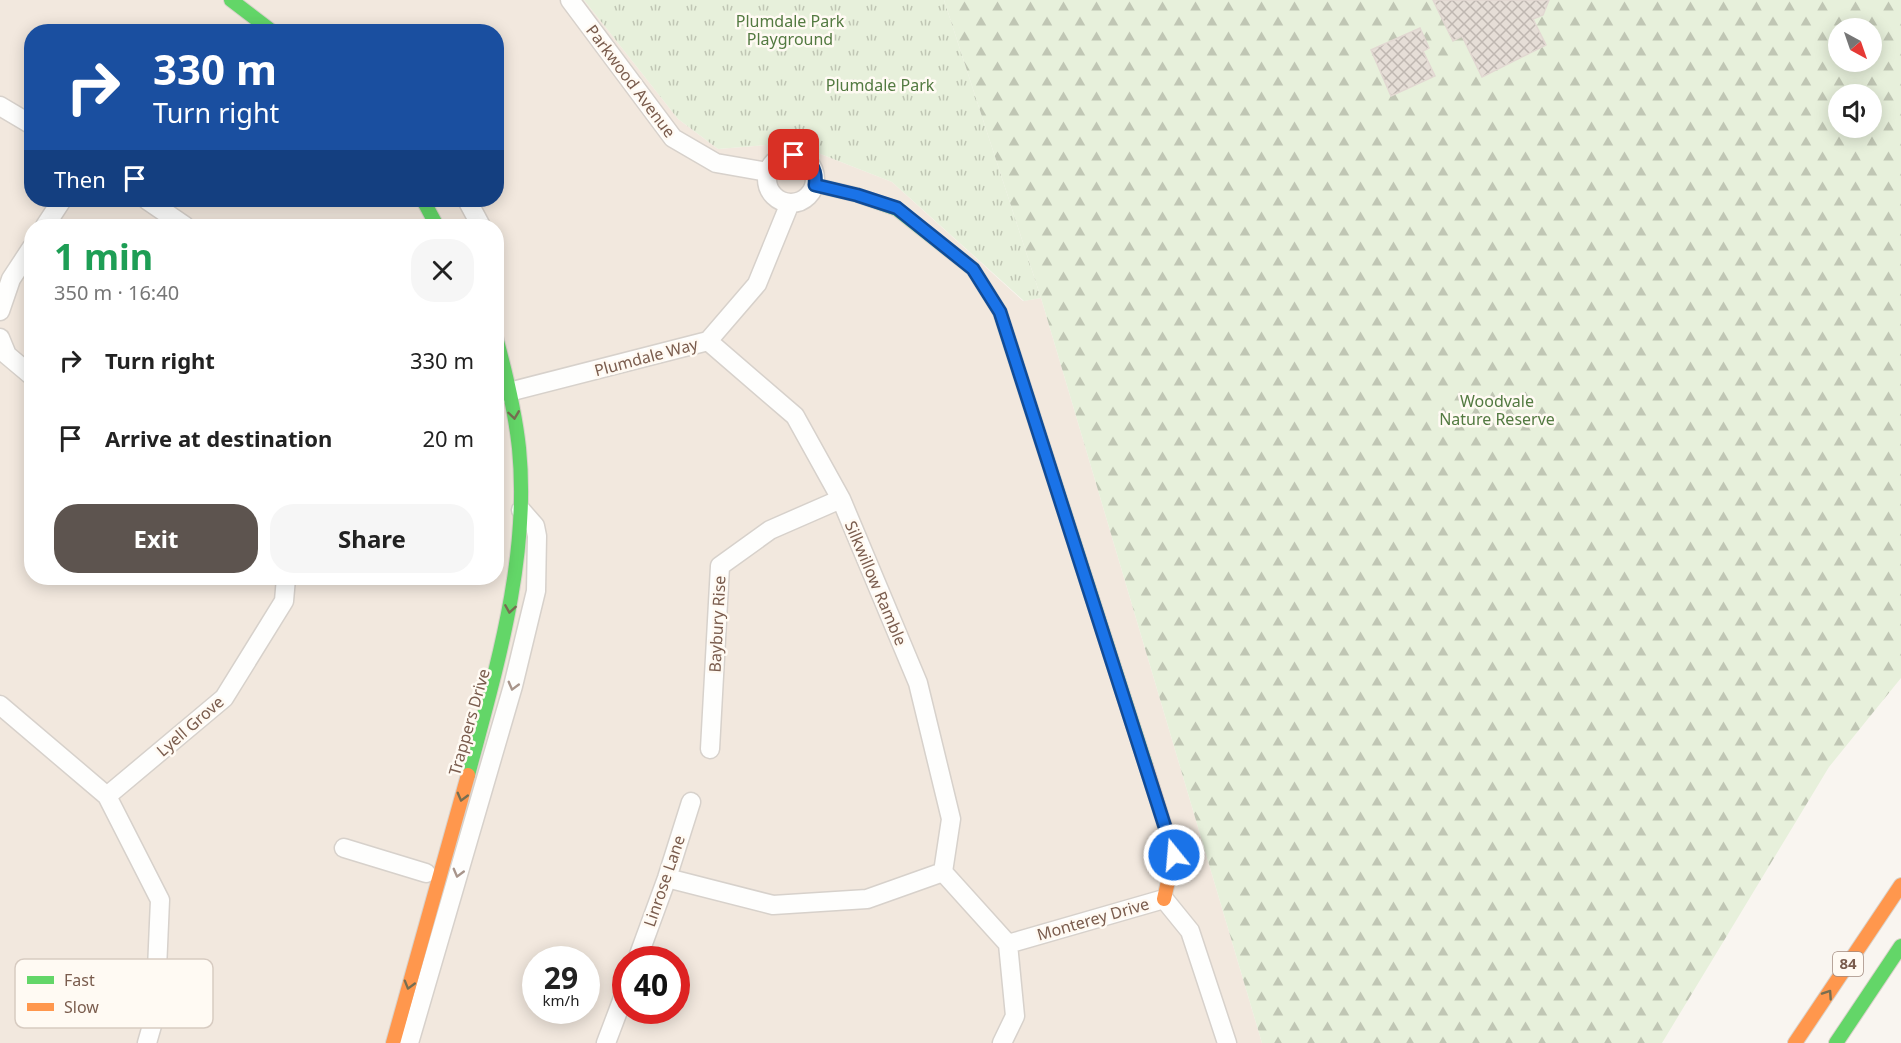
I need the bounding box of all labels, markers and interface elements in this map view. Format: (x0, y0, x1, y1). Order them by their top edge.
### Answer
park label: Plumdale Park Playground (736, 10, 845, 50)
north arrow (1828, 18, 1882, 72)
map controls (1828, 18, 1882, 138)
street label: Parkwood Avenue (581, 20, 681, 142)
text: 330 m (153, 40, 277, 97)
icon: right (54, 48, 132, 126)
park label: Plumdale Park (826, 74, 935, 96)
button: sound (1828, 84, 1882, 138)
text: Turn right (153, 94, 279, 131)
pin (768, 129, 819, 180)
icon: arrive (777, 138, 810, 171)
icon: arrive (118, 162, 151, 195)
text: Then (54, 164, 106, 194)
text: 1 min (54, 232, 153, 281)
button: close (411, 239, 474, 302)
text: 350 m · 16:40 (54, 279, 179, 306)
street label: Plumdale Way (592, 332, 701, 381)
icon: right (54, 344, 87, 377)
text: Turn right (105, 345, 215, 375)
text: 330 m (410, 345, 474, 375)
park label: Woodvale Nature Reserve (1439, 390, 1555, 430)
one-way arrow (508, 410, 520, 419)
icon: arrive (54, 422, 87, 455)
text: Arrive at destination (105, 423, 332, 453)
text: 20 m (423, 423, 474, 453)
button: Exit (54, 504, 258, 573)
button: Share (270, 504, 474, 573)
street label: Silkwillow Ramble (840, 517, 912, 649)
street label: Baybury Rise (703, 575, 731, 673)
one-way arrow (504, 603, 517, 613)
street label: Trappers Drive (443, 666, 495, 778)
one-way arrow (508, 680, 520, 691)
street label: Lyell Grove (152, 691, 228, 761)
one-way arrow (457, 792, 469, 802)
position arrow (1142, 823, 1206, 887)
street label: Linrose Lane (638, 832, 690, 930)
one-way arrow (453, 867, 465, 878)
street label: Monterey Drive (1034, 892, 1152, 946)
speed limit sign: 40 (612, 946, 690, 1024)
road number: 84 (1833, 952, 1863, 976)
text: 29 (544, 957, 578, 998)
legend (15, 959, 213, 1028)
text: Fast (64, 969, 95, 991)
one-way arrow (404, 979, 416, 990)
text: km/h (543, 990, 579, 1010)
one-way arrow (1820, 990, 1831, 1001)
text: Slow (64, 996, 99, 1018)

